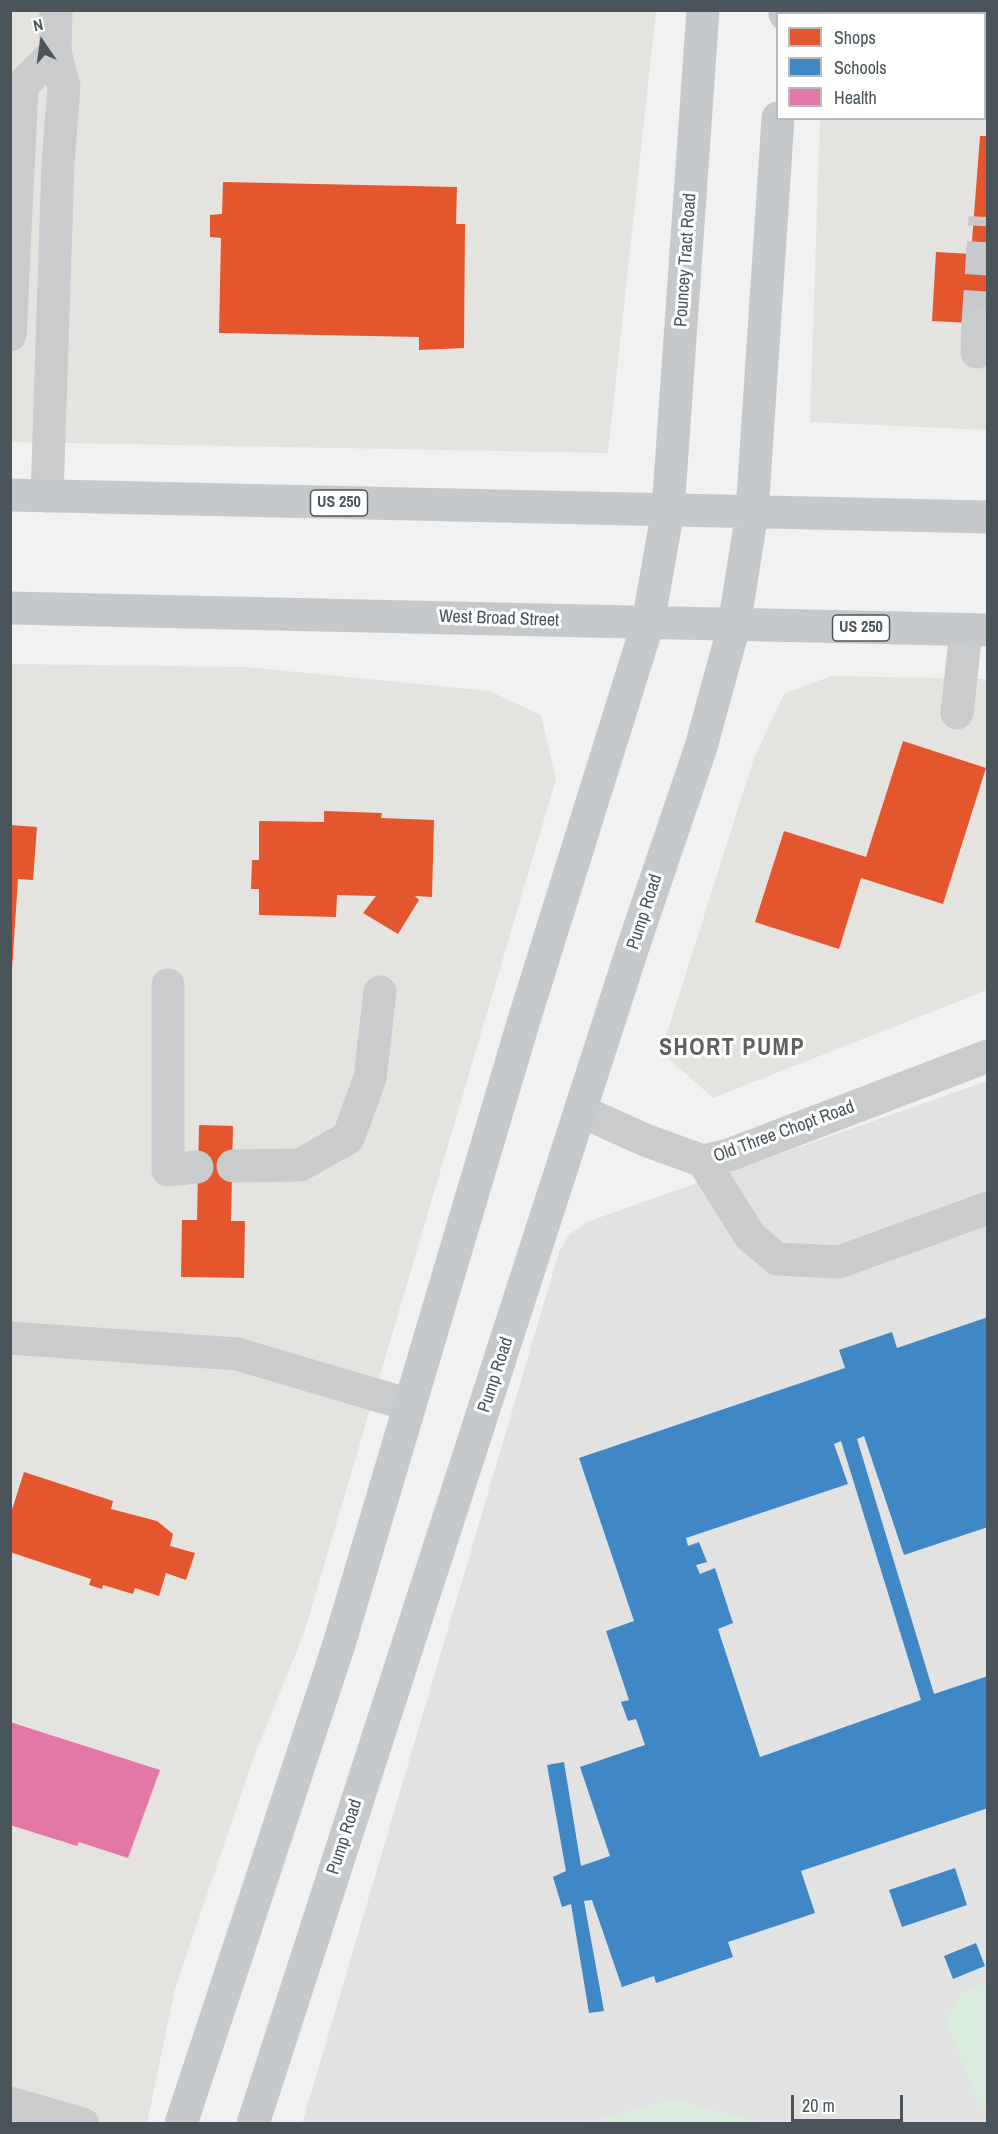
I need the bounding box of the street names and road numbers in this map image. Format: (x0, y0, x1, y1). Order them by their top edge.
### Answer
street label: Pouncey Tract Road (671, 192, 701, 328)
road number: US 250 (310, 490, 368, 516)
street label: West Broad Street (438, 606, 560, 632)
road number: US 250 (832, 615, 890, 641)
street label: Pump Road (623, 872, 667, 952)
street label: Old Three Chopt Road (711, 1096, 857, 1168)
street label: Pump Road (474, 1335, 518, 1415)
street label: Pump Road (323, 1797, 367, 1877)

